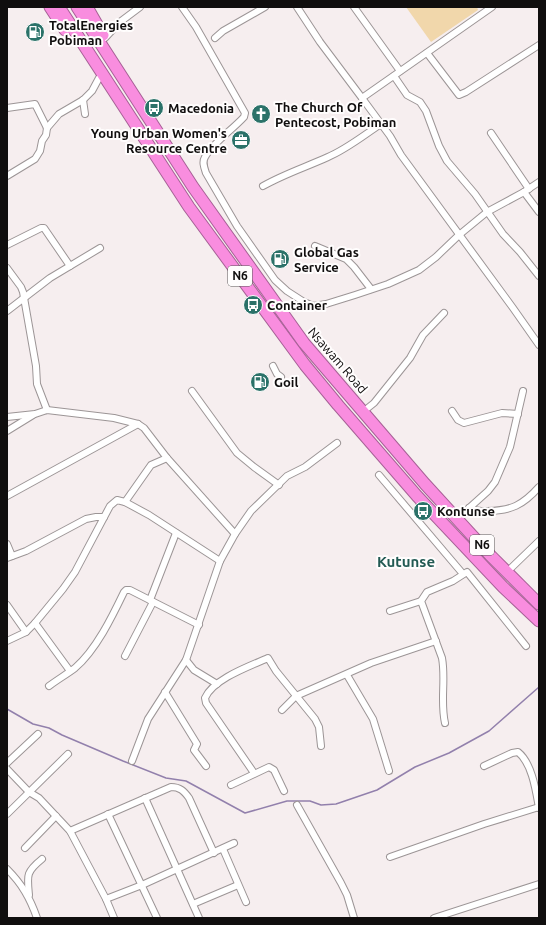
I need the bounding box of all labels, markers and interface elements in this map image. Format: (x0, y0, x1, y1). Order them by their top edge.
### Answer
place label: TotalEnergies Pobiman (49, 18, 133, 47)
fuel station icon: TotalEnergies Pobiman (24, 21, 46, 43)
bus stop icon: Macedonia (143, 97, 165, 119)
place label: The Church Of Pentecost, Pobiman (275, 100, 396, 129)
place label: Macedonia (168, 101, 234, 115)
church icon: The Church Of Pentecost, Pobiman (250, 103, 272, 125)
place label: Young Urban Women's Resource Centre (91, 126, 227, 155)
office icon: Young Urban Women's Resource Centre (230, 129, 252, 151)
place label: Global Gas Service (294, 245, 359, 274)
fuel station icon: Global Gas Service (269, 248, 291, 270)
road number: N6 (228, 266, 252, 286)
bus stop icon: Container (242, 294, 264, 316)
place label: Container (267, 298, 328, 312)
street label: Nsawam Road (306, 324, 370, 396)
fuel station icon: Goil (249, 371, 271, 393)
place label: Goil (274, 375, 298, 389)
bus stop icon: Kontunse (412, 500, 434, 522)
place label: Kontunse (437, 504, 495, 518)
road number: N6 (470, 535, 494, 555)
district label: Kutunse (377, 553, 435, 570)

